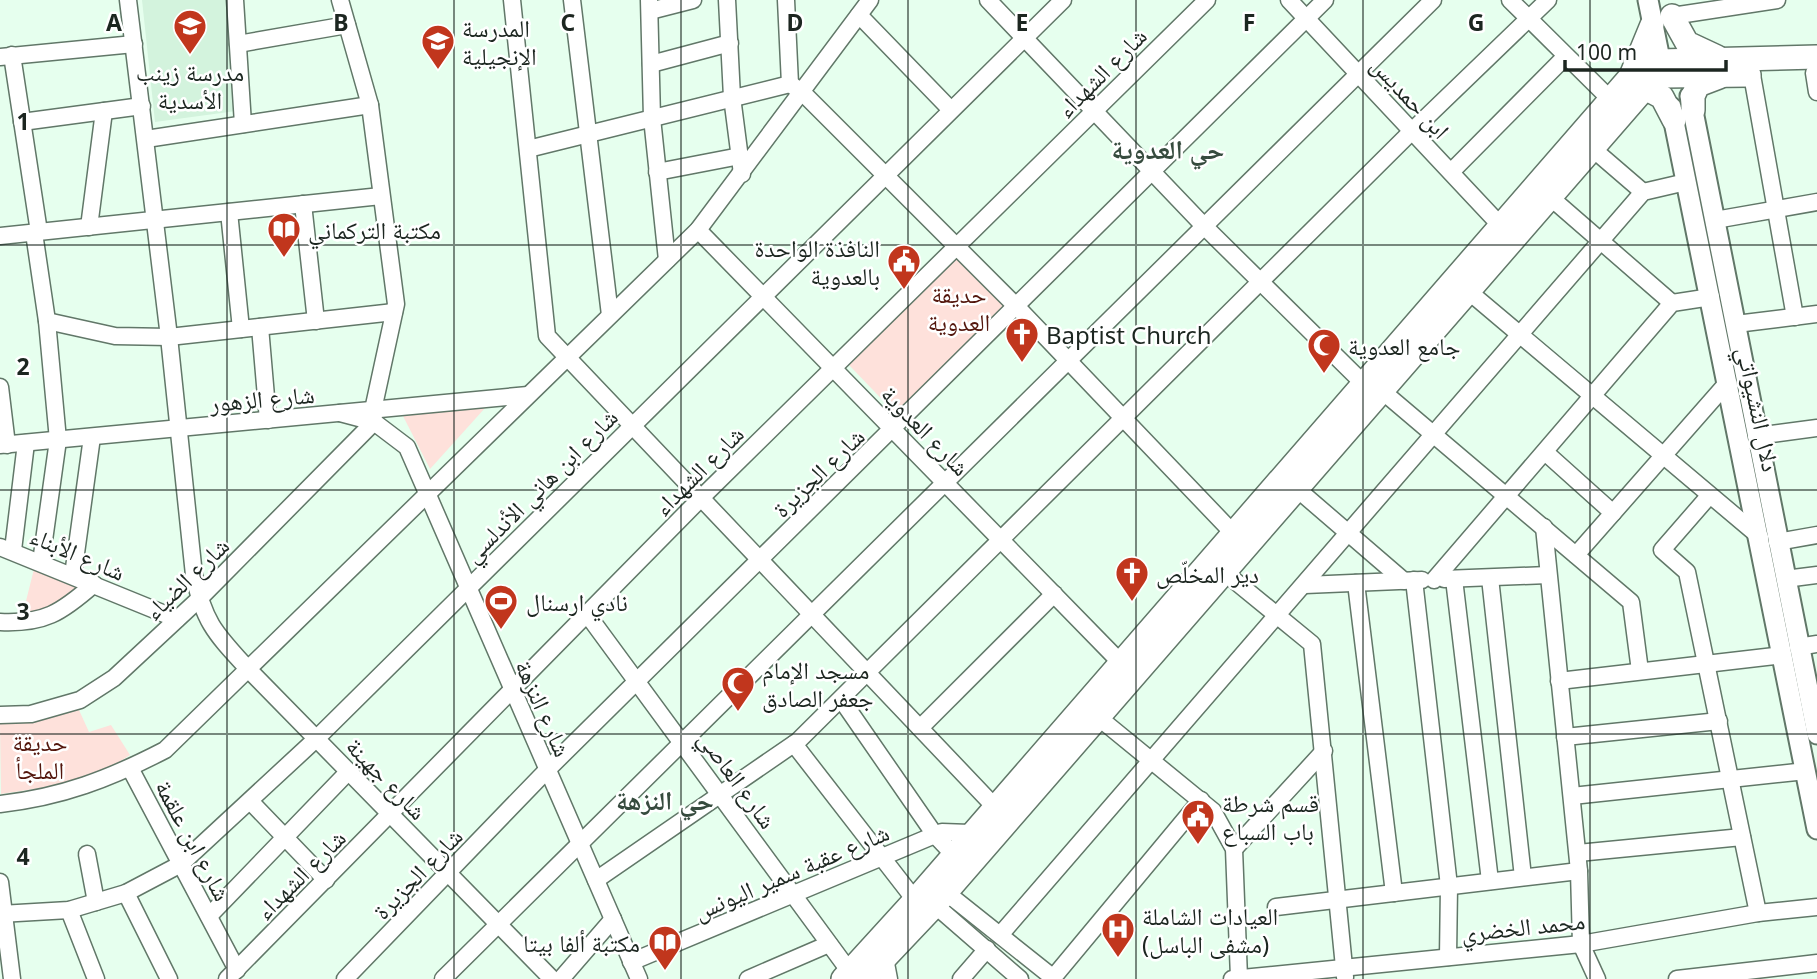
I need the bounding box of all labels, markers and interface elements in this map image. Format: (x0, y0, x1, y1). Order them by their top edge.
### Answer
text: A (106, 6, 122, 38)
text: B (333, 6, 349, 38)
text: C (561, 6, 576, 38)
text: D (787, 6, 803, 38)
text: E (1016, 6, 1028, 38)
text: F (1243, 6, 1255, 38)
text: G (1468, 6, 1484, 38)
school or university icon: مدرسة زينب الأسدية (171, 7, 209, 56)
place label: المدرسة الإنجيلية (462, 11, 537, 72)
street label: شارع الشهداء (1049, 20, 1153, 124)
school or university icon: المدرسة الإنجيلية (419, 22, 457, 71)
scale bar (1565, 28, 1726, 72)
text: 100 m (1576, 38, 1637, 66)
street label: ابن حمديس (1364, 49, 1458, 145)
place label: مدرسة زينب الأسدية (136, 55, 244, 116)
text: 1 (16, 105, 30, 137)
district label: حي العدوية (1112, 131, 1224, 170)
library icon: مكتبة التركماني (265, 210, 303, 259)
place label: مكتبة التركماني (308, 213, 441, 250)
place label: النافذة الواحدة بالعدوية (754, 231, 880, 292)
public building icon: النافذة الواحدة بالعدوية (885, 242, 923, 291)
park label: حديقة العدوية (928, 277, 990, 338)
church icon: Baptist Church (1003, 315, 1041, 364)
place label: Baptist Church (1046, 318, 1212, 351)
mosque icon: جامع العدوية (1305, 326, 1343, 375)
place label: جامع العدوية (1348, 329, 1460, 362)
street label: دلال النشيواتي (1726, 343, 1788, 475)
text: 2 (16, 350, 30, 382)
street label: شارع الزهور (207, 377, 316, 419)
street label: شارع العدوية (874, 377, 978, 483)
street label: شارع ابن هاني الأندلسي (456, 401, 627, 572)
street label: شارع الشهداء (646, 418, 750, 522)
street label: شارع الجزيرة (765, 420, 871, 524)
street label: شارع الأبناء (25, 518, 131, 588)
street label: شارع الضياء (136, 529, 236, 627)
church icon: دير المخلّص (1113, 554, 1151, 603)
place label: دير المخلّص (1156, 557, 1259, 590)
sports icon: نادي ارسنال (482, 582, 520, 631)
place label: نادي ارسنال (526, 585, 628, 622)
text: 3 (16, 595, 30, 627)
place label: مسجد الإمام جعفر الصادق (762, 653, 873, 714)
street label: شارع النزهة (508, 655, 580, 761)
mosque icon: مسجد الإمام جعفر الصادق (719, 664, 757, 713)
street label: شارع العاصي (688, 723, 785, 837)
park label: حديقة الملجأ (12, 725, 68, 786)
street label: شارع جهينة (339, 730, 435, 826)
street label: شارع ابن علقمة (148, 774, 240, 906)
district label: حي النزهة (616, 782, 714, 821)
place label: قسم شرطة باب السباع (1222, 786, 1319, 847)
public building icon: قسم شرطة باب السباع (1179, 797, 1217, 846)
street label: شارع عقبة سمير اليونس (688, 815, 894, 927)
street label: شارع الجزيرة (365, 820, 469, 926)
street label: شارع الشهداء (248, 822, 352, 926)
text: 4 (16, 840, 30, 872)
place label: العيادات الشاملة (مشفى الباسل) (1142, 899, 1278, 960)
street label: محمد الخضري (1459, 903, 1587, 953)
hospital icon: العيادات الشاملة (مشفى الباسل) (1099, 910, 1137, 959)
library icon: مكتبة ألفا بيتا (646, 923, 684, 972)
place label: مكتبة ألفا بيتا (523, 926, 640, 959)

